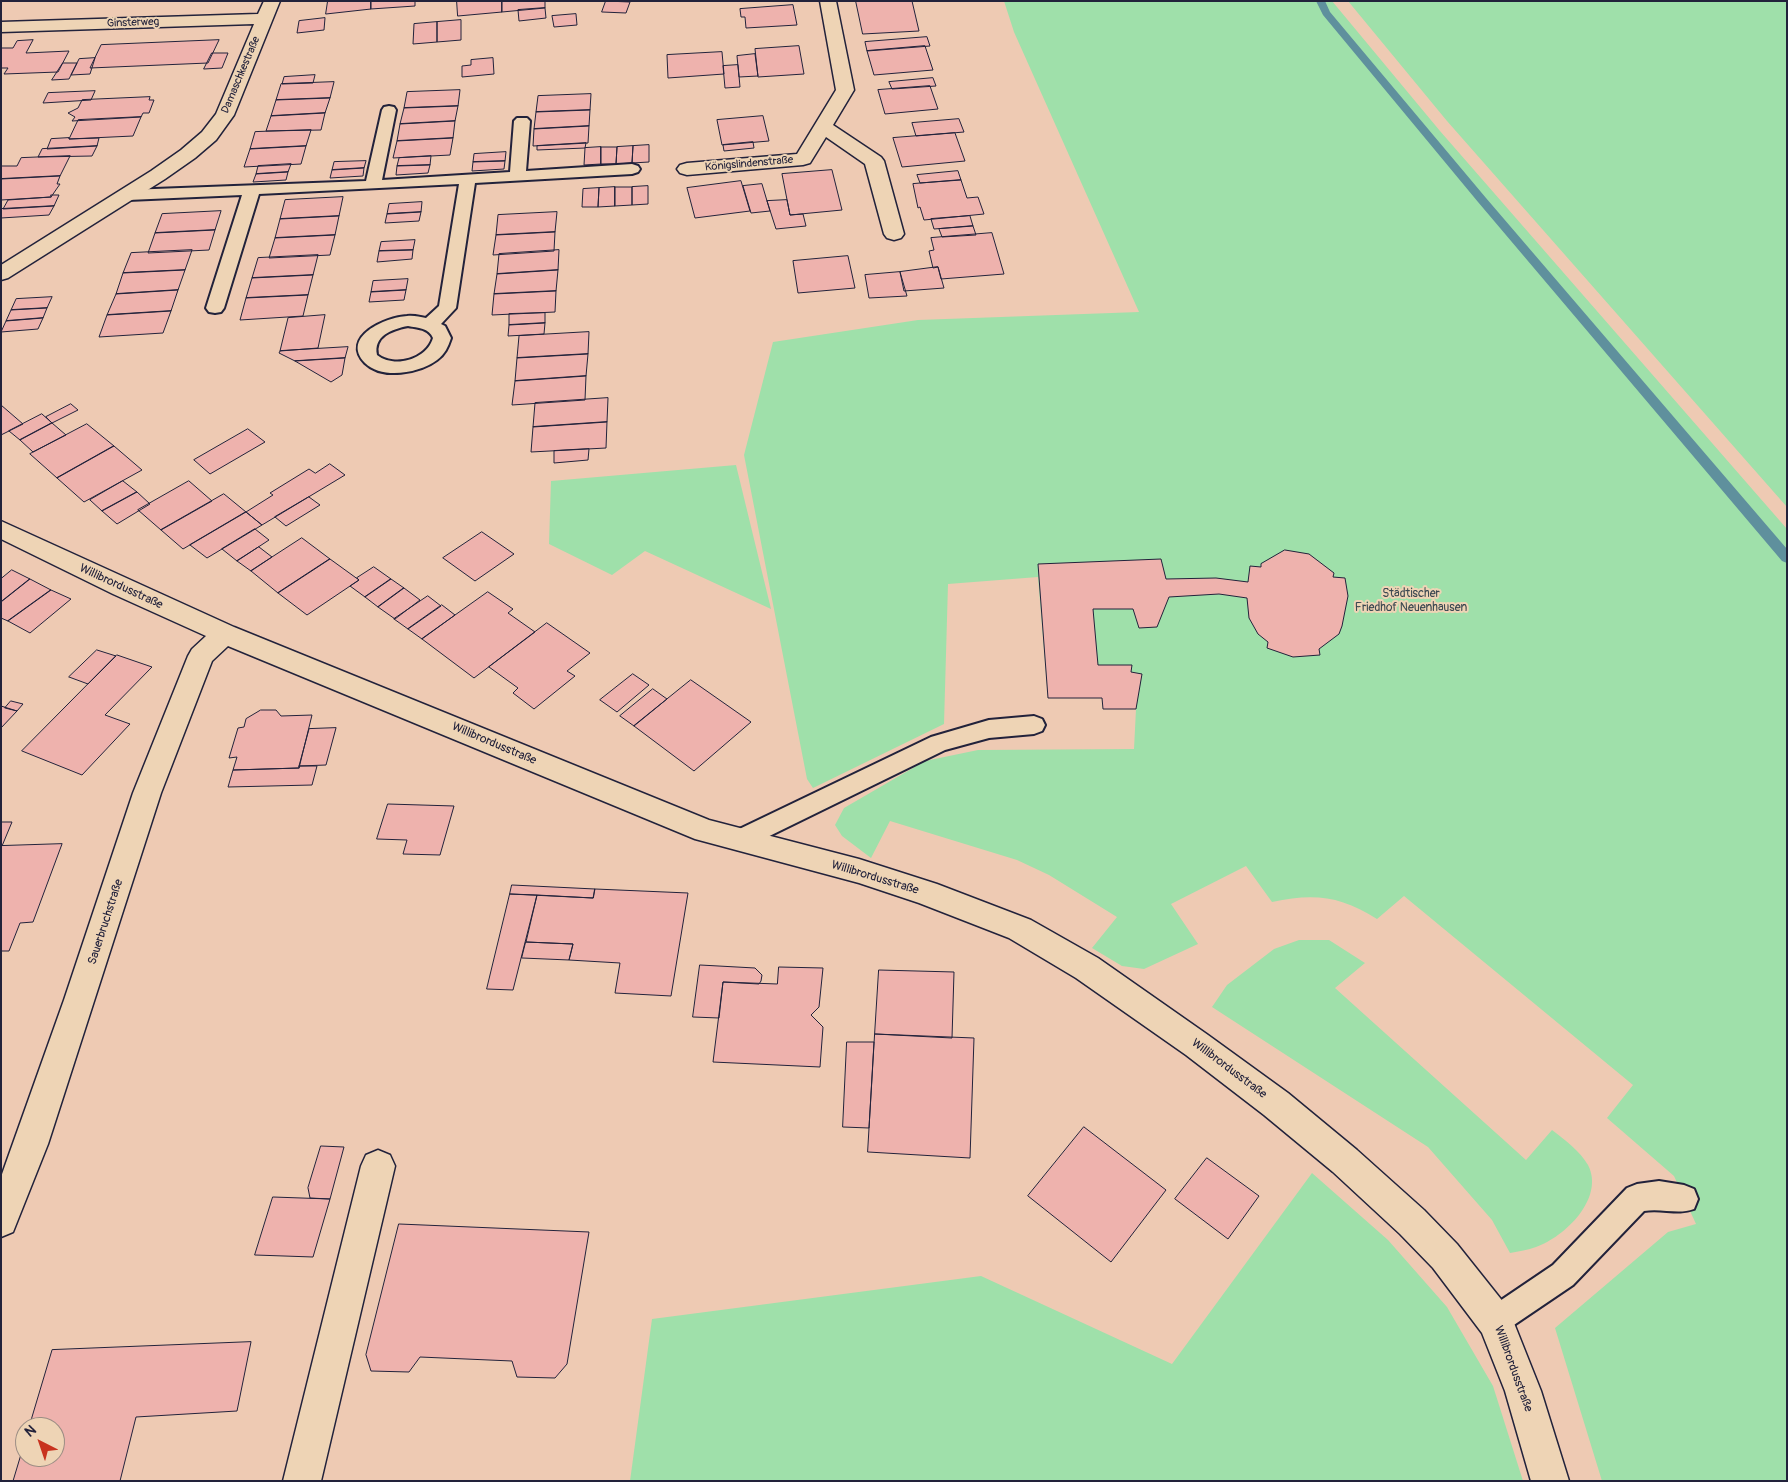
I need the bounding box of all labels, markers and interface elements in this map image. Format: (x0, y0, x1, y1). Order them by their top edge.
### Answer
street label: Ginsterweg (107, 15, 159, 31)
street label: Damaschkestraße (219, 35, 263, 115)
street label: Königslindenstraße (704, 154, 794, 174)
street label: Willibrordusstraße (77, 561, 165, 613)
park label: Städtischer Friedhof Neuenhausen (1355, 587, 1467, 615)
street label: Willibrordusstraße (450, 720, 538, 768)
street label: Willibrordusstraße (830, 858, 920, 898)
street label: Sauerbruchstraße (85, 877, 127, 967)
street label: Willibrordusstraße (1189, 1036, 1269, 1102)
street label: Willibrordusstraße (1491, 1324, 1535, 1414)
north arrow (15, 1417, 65, 1467)
text: N (21, 1422, 40, 1441)

